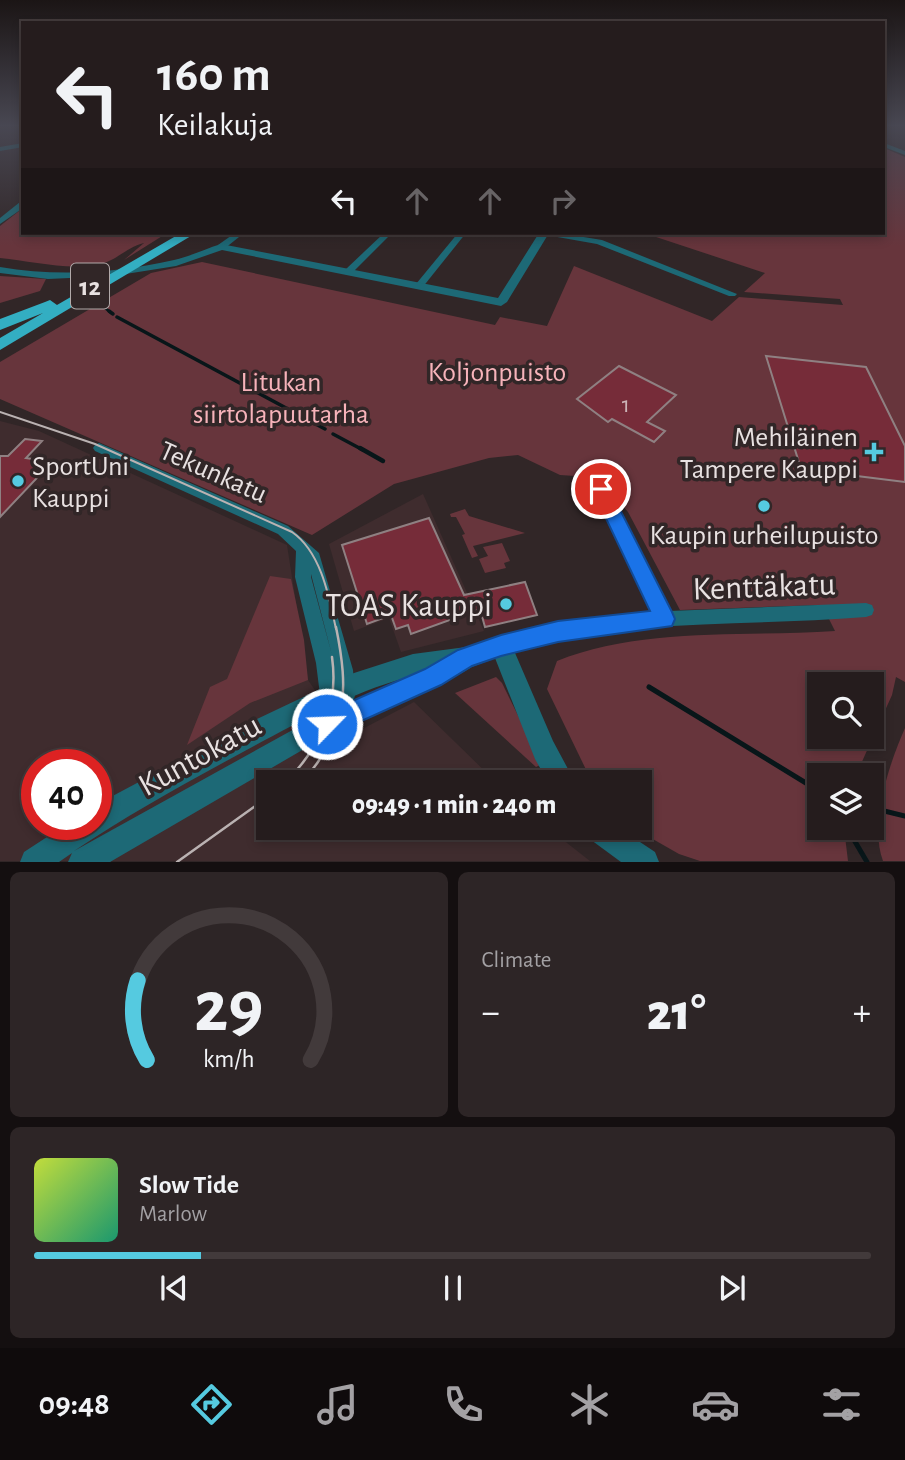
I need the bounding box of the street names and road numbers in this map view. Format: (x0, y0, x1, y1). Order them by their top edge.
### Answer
road number: 12 (71, 264, 109, 308)
street label: Tekunkatu (155, 437, 271, 509)
street label: Kenttäkatu (692, 569, 836, 606)
street label: Kuntokatu (133, 709, 267, 803)

